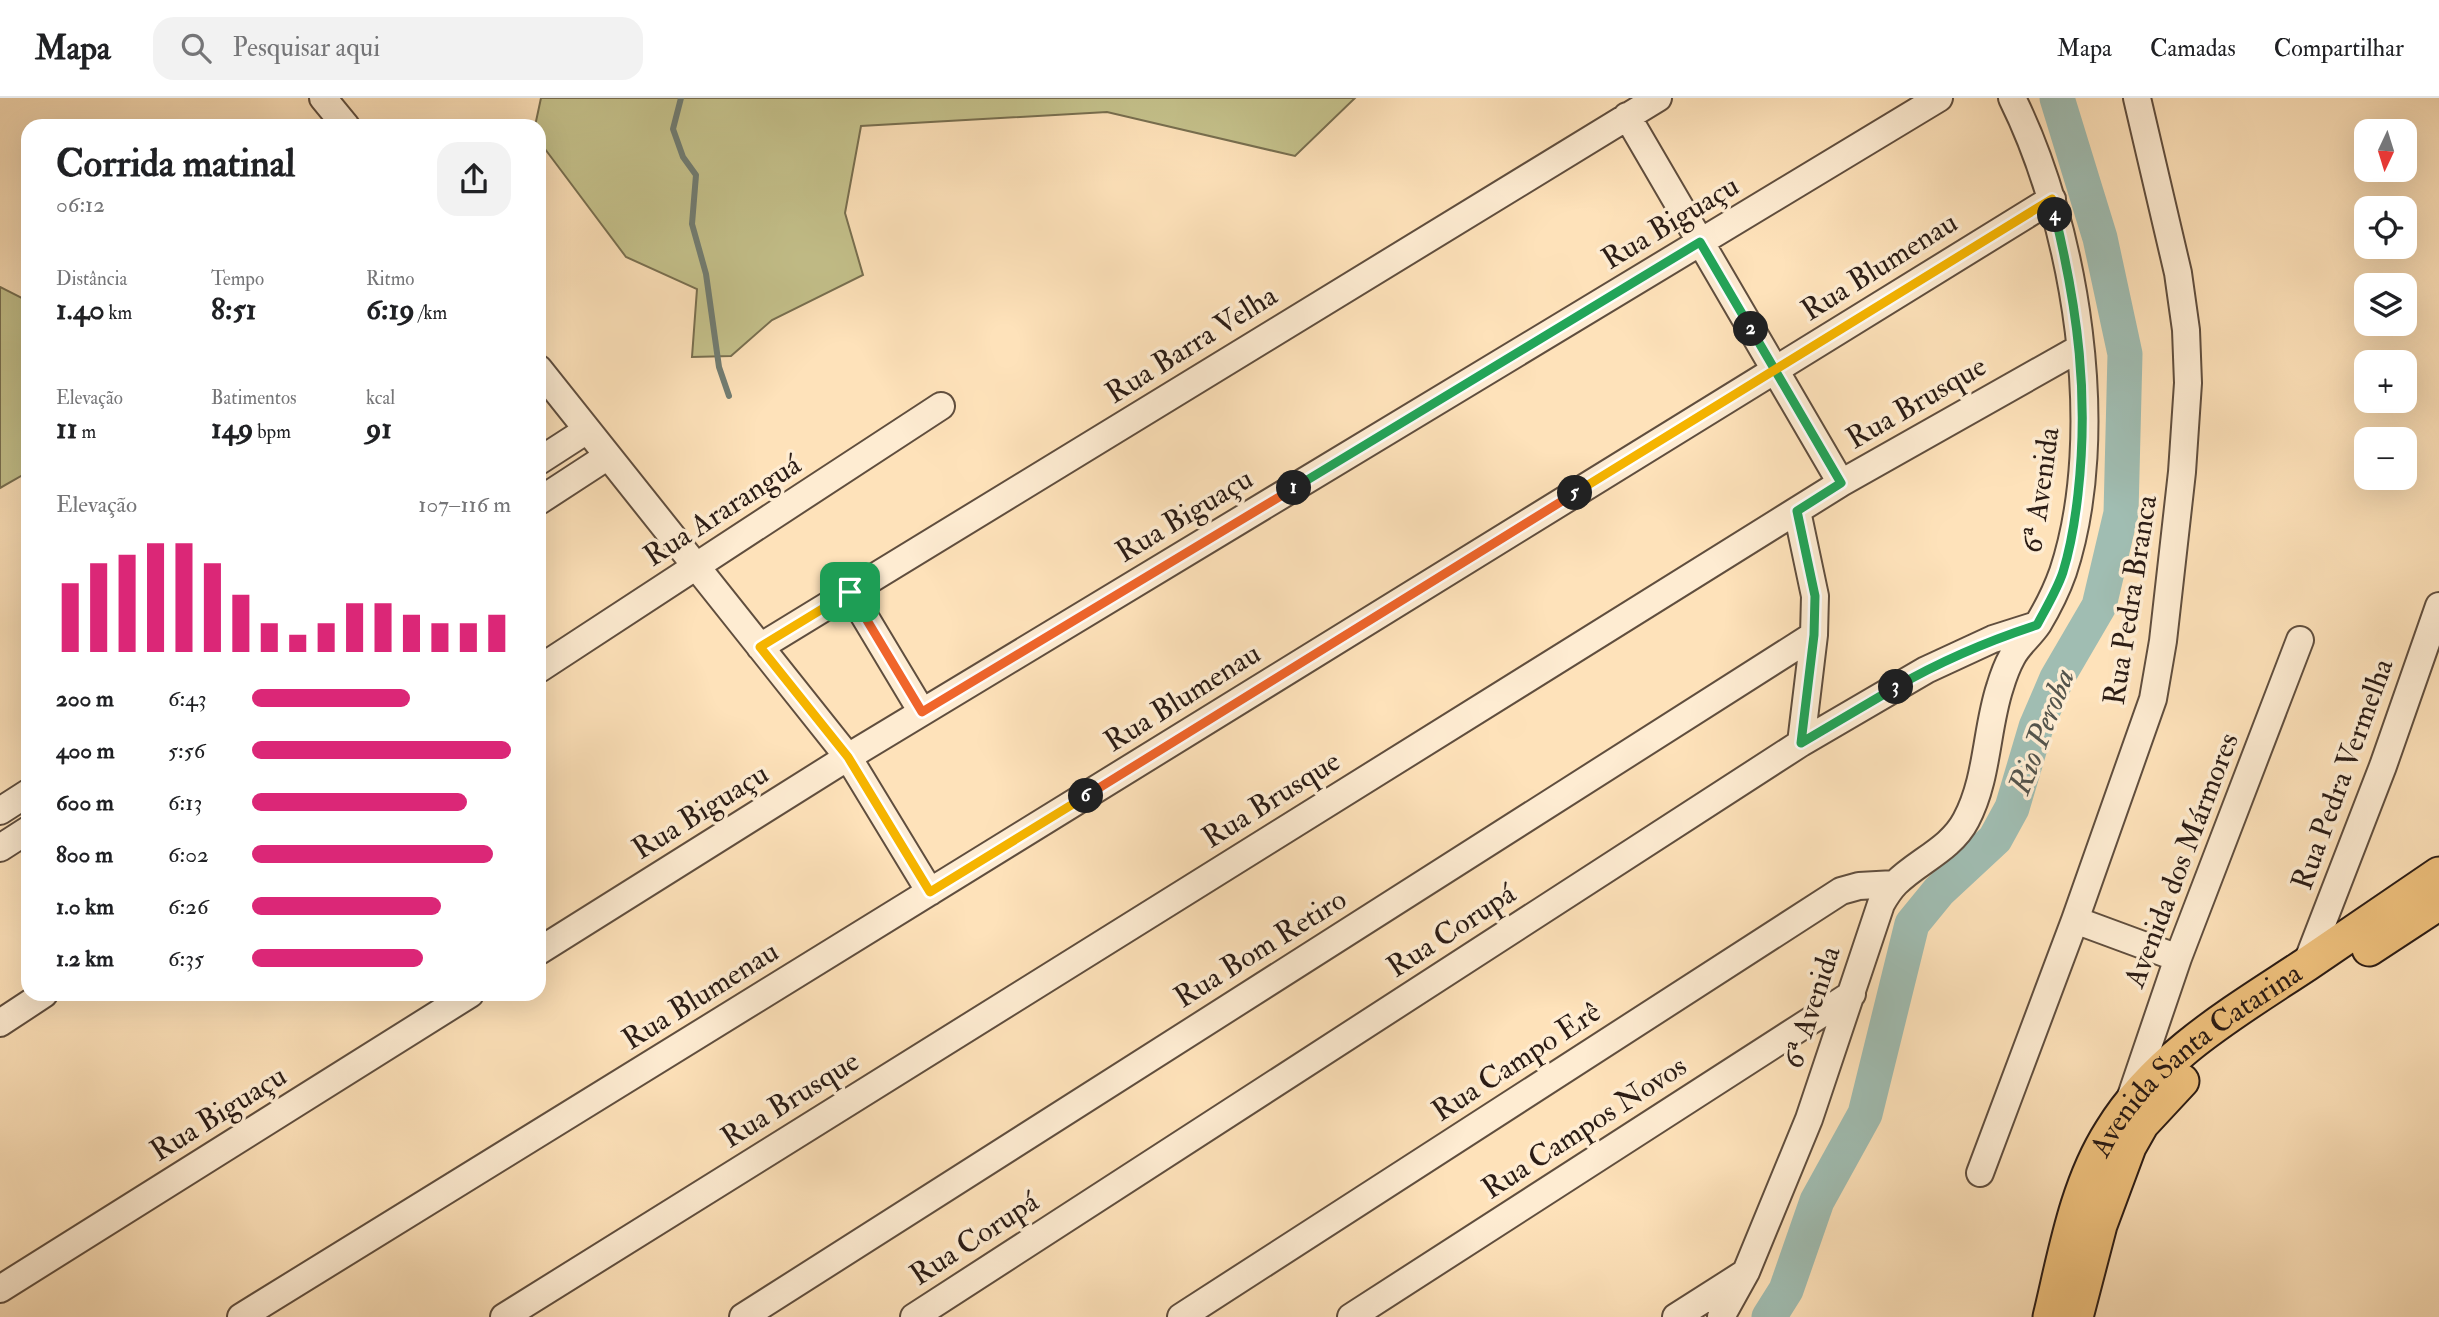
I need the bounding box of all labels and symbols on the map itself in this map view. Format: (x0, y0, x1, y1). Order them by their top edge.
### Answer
north arrow (2354, 119, 2417, 182)
street label: Rua Biguaçu (1595, 167, 1746, 278)
pin: 4 (2038, 198, 2072, 232)
street label: Rua Blumenau (1794, 204, 1964, 329)
street label: Rua Barra Velha (1099, 277, 1284, 412)
pin: 2 (1734, 312, 1768, 346)
street label: Rua Brusque (1840, 348, 1993, 457)
street label: 6ª Avenida (2013, 424, 2068, 555)
street label: Rua Araranguá (637, 446, 808, 575)
street label: Rua Biguaçu (1109, 460, 1260, 571)
pin: 1 (1276, 470, 1312, 506)
pin: 5 (1558, 476, 1592, 510)
street label: Rua Pedra Branca (2096, 492, 2165, 708)
pin (820, 562, 880, 622)
street label: Rua Blumenau (1097, 635, 1267, 760)
street label: Rua Pedra Vermelha (2284, 653, 2402, 895)
water label: Rio Peroba (1999, 663, 2084, 801)
pin: 3 (1878, 670, 1913, 704)
street label: Avenida dos Mármores (2115, 728, 2247, 994)
street label: Rua Brusque (1195, 743, 1347, 856)
street label: Rua Biguaçu (625, 755, 775, 868)
pin: 6 (1068, 778, 1104, 814)
street label: Rua Corupá (1380, 875, 1523, 986)
street label: Rua Bom Retiro (1167, 881, 1353, 1016)
street label: Rua Blumenau (615, 933, 785, 1058)
street label: 6ª Avenida (1774, 941, 1849, 1073)
street label: Avenida Santa Catarina (2081, 954, 2309, 1164)
street label: Rua Campo Erê (1425, 993, 1608, 1130)
street label: Rua Brusque (714, 1043, 866, 1156)
street label: Rua Campos Novos (1475, 1047, 1694, 1207)
street label: Rua Biguaçu (143, 1057, 293, 1170)
street label: Rua Corupá (903, 1183, 1046, 1294)

